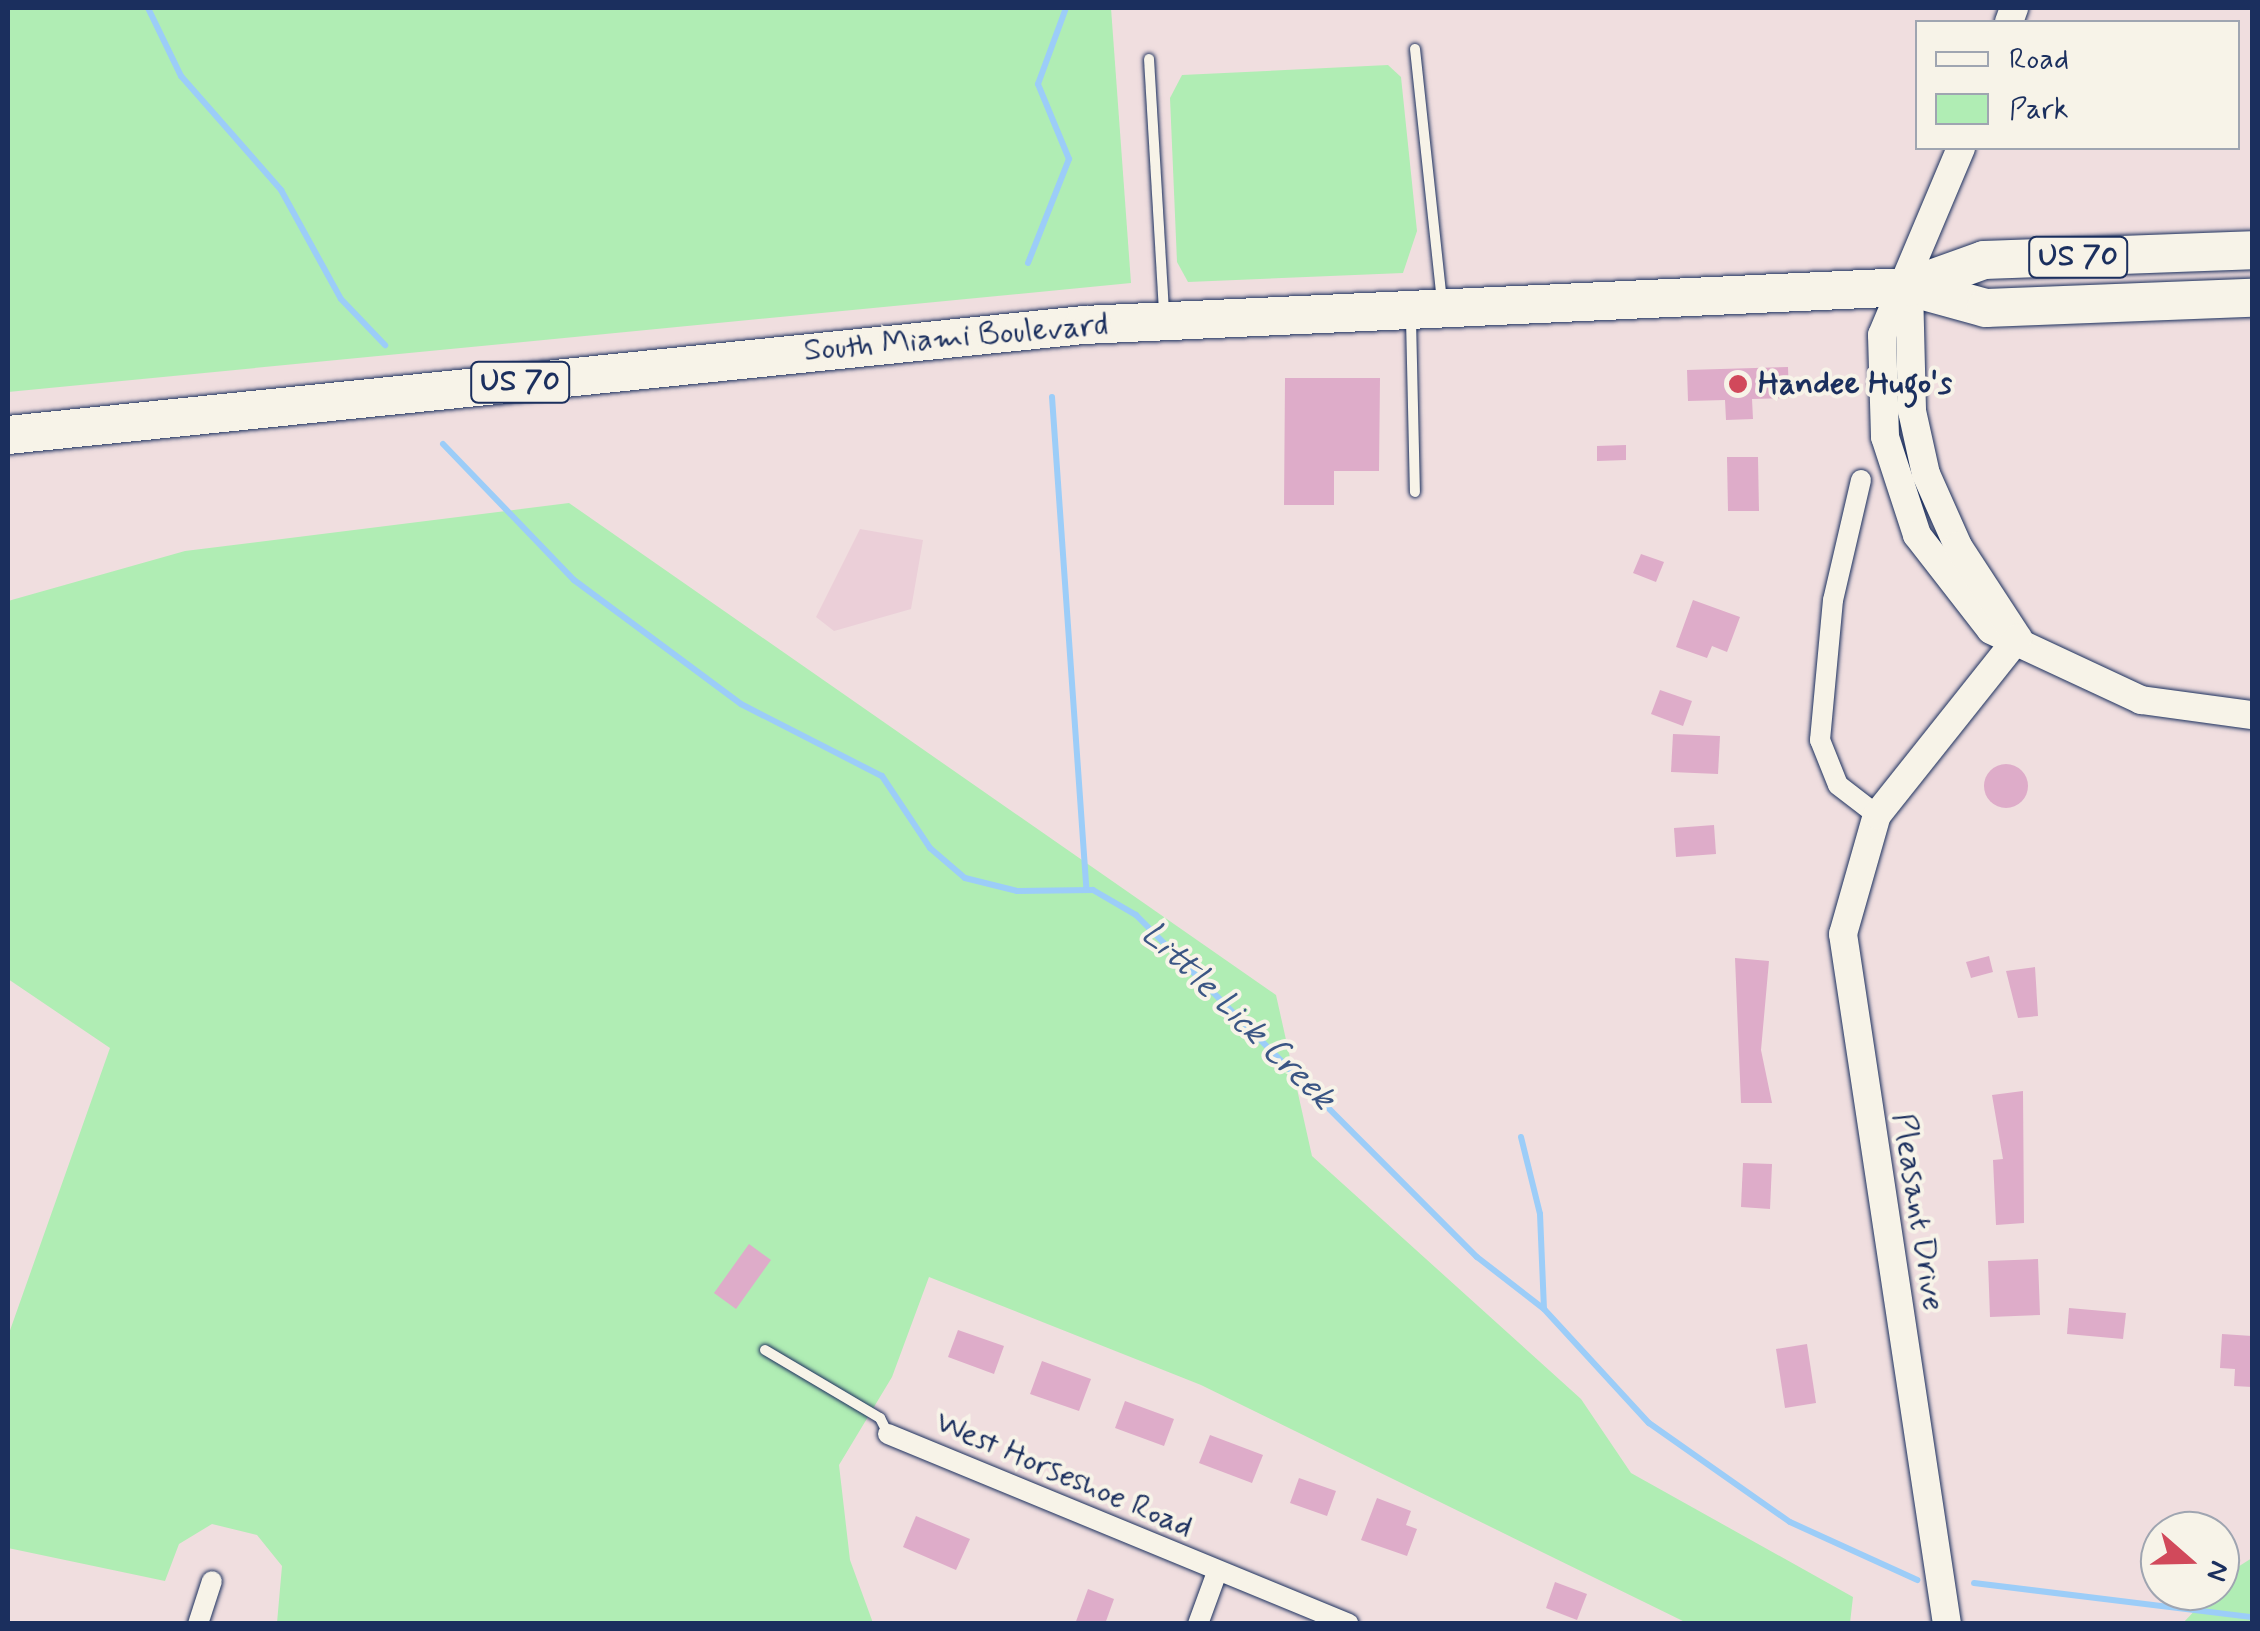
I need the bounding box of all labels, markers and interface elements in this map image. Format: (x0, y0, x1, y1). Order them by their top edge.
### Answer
legend (1915, 20, 2240, 150)
text: Road (2009, 40, 2069, 79)
text: Park (2009, 90, 2069, 129)
road number: US 70 (2028, 232, 2128, 282)
street label: South Miami Boulevard (804, 306, 1108, 370)
road number: US 70 (470, 357, 570, 407)
place label: Handee Hugo's (1758, 365, 1952, 403)
marker: Handee Hugo's (1727, 373, 1749, 395)
water label: Little Lick Creek (1130, 910, 1346, 1122)
street label: Pleasant Drive (1884, 1112, 1952, 1312)
street label: West Horseshoe Road (929, 1403, 1199, 1547)
north arrow (2140, 1511, 2240, 1611)
text: N (2196, 1556, 2237, 1586)

